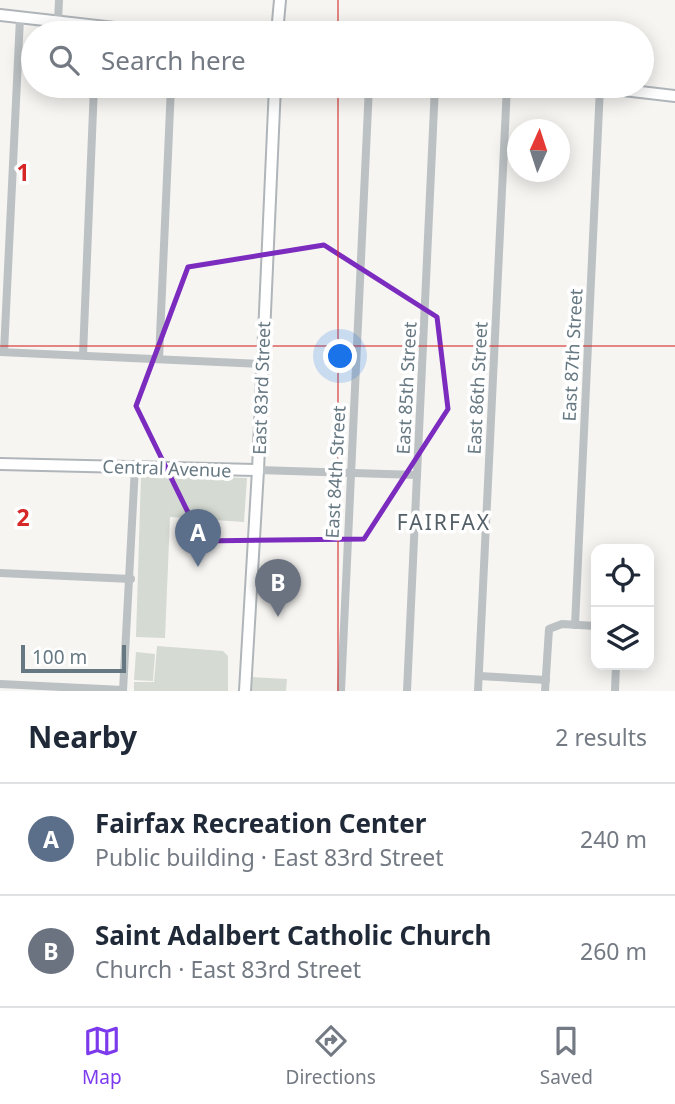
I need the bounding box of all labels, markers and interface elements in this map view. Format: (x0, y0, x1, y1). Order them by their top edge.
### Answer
search box (21, 21, 654, 98)
icon: search (45, 41, 83, 79)
text: Search here (101, 42, 246, 78)
north arrow (507, 119, 570, 182)
text: 1 (16, 156, 30, 188)
street label: East 87th Street (557, 287, 587, 422)
street label: East 83rd Street (247, 320, 275, 455)
street label: East 85th Street (391, 320, 421, 455)
street label: East 86th Street (462, 320, 492, 455)
your location (323, 339, 357, 373)
street label: East 84th Street (320, 404, 350, 539)
street label: Central Avenue (102, 454, 232, 482)
text: 2 (16, 501, 30, 533)
district label: FAIRFAX (397, 508, 491, 536)
pin: A (175, 509, 221, 567)
map controls (591, 544, 654, 670)
button: locate (591, 544, 654, 607)
pin: B (255, 559, 301, 617)
button: layers (591, 607, 654, 670)
scale bar (21, 642, 126, 674)
text: 100 m (32, 644, 87, 670)
text: Nearby (28, 716, 137, 757)
text: 2 results (555, 721, 647, 753)
text: Fairfax Recreation Center (95, 805, 426, 841)
text: A (43, 823, 59, 855)
text: 240 m (580, 823, 647, 855)
text: Public building · East 83rd Street (95, 841, 444, 873)
text: Saint Adalbert Catholic Church (95, 917, 491, 953)
text: B (43, 935, 59, 967)
text: 260 m (580, 935, 647, 967)
text: Church · East 83rd Street (95, 953, 361, 985)
tab: Map (82, 1022, 122, 1090)
tab: Directions (286, 1022, 376, 1090)
tab: Saved (540, 1022, 593, 1090)

